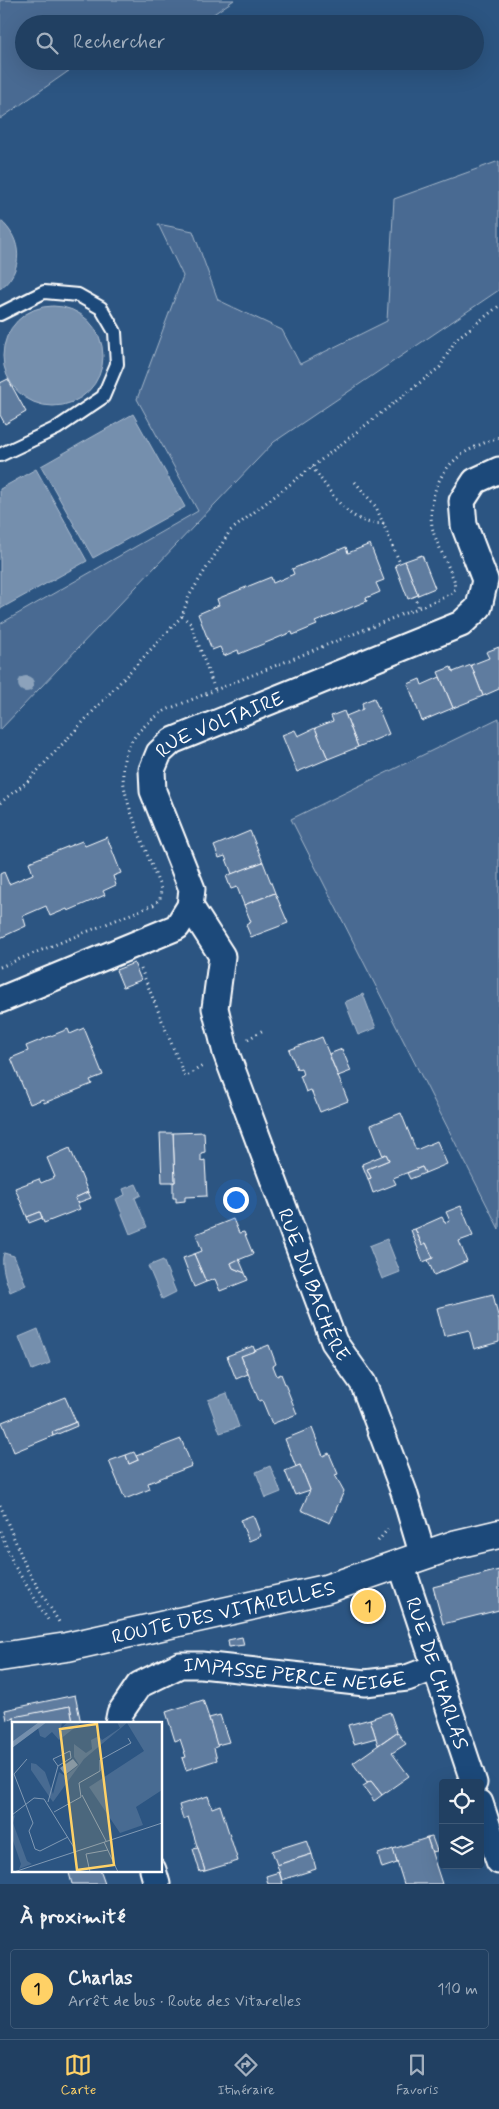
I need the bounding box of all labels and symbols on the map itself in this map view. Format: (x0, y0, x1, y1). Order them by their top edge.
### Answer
street label: RUE VOLTAIRE (150, 685, 288, 765)
your location (223, 1187, 249, 1213)
street label: RUE DU BACHÉRE (270, 1205, 356, 1367)
street label: ROUTE DES VITARELLES (109, 1575, 339, 1652)
pin: 1 (352, 1587, 384, 1625)
street label: RUE DE CHARLAS (398, 1594, 474, 1753)
street label: IMPASSE PERCE NEIGE (183, 1652, 408, 1698)
inset map (12, 1722, 162, 1872)

